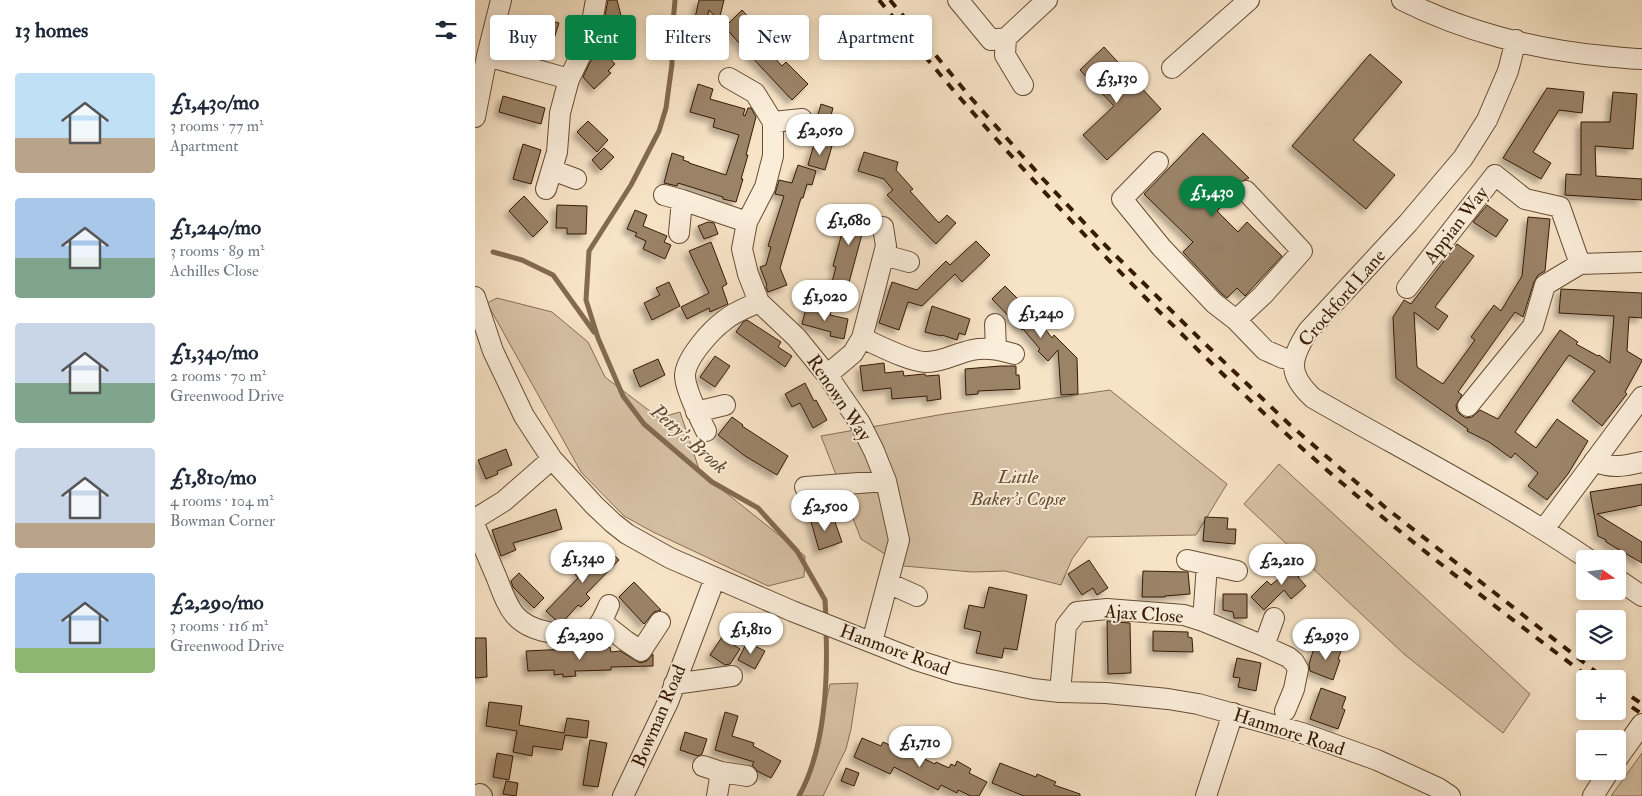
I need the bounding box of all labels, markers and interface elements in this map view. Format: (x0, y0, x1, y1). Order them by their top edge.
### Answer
chip: Buy (490, 15, 555, 60)
chip: Rent (565, 15, 636, 60)
chip: Filters (646, 15, 729, 60)
chip: New (739, 15, 809, 60)
chip: Apartment (819, 15, 932, 60)
icon: filters (432, 16, 460, 44)
text: 13 homes (15, 17, 88, 44)
pin: £3,130 (1076, 62, 1158, 104)
text: £3,130 (1097, 68, 1137, 88)
text: £1,430/mo (170, 89, 259, 116)
icon: home (55, 93, 115, 153)
pin: £2,050 (779, 114, 861, 156)
text: 3 rooms · 77 m² (170, 116, 264, 136)
text: £2,050 (797, 120, 843, 140)
text: Apartment (170, 136, 238, 156)
pin: £1,430 (1171, 176, 1253, 218)
street label: Appian Way (1418, 181, 1495, 270)
text: £1,430 (1190, 182, 1234, 202)
pin: £1,680 (808, 204, 890, 246)
text: £1,680 (827, 210, 871, 230)
text: £1,240/mo (170, 214, 261, 241)
icon: home (55, 218, 115, 278)
text: 3 rooms · 89 m² (170, 241, 265, 261)
street label: Crockford Lane (1293, 244, 1391, 352)
text: Achilles Close (170, 261, 259, 281)
pin: £1,020 (784, 280, 866, 322)
text: £1,020 (803, 286, 847, 306)
pin: £1,240 (1000, 296, 1082, 339)
text: £1,240 (1018, 303, 1064, 323)
text: £1,340/mo (170, 339, 258, 366)
icon: home (55, 343, 115, 403)
street label: Renown Way (801, 350, 877, 446)
text: 2 rooms · 70 m² (170, 366, 266, 386)
text: Greenwood Drive (170, 386, 284, 406)
water label: Petty's Brook (645, 398, 733, 479)
text: £1,810/mo (170, 464, 256, 491)
park label: Little Baker's Copse (969, 465, 1066, 511)
icon: home (55, 468, 115, 528)
pin: £2,500 (784, 490, 866, 532)
text: 4 rooms · 104 m² (170, 491, 274, 511)
text: £2,500 (802, 496, 848, 516)
text: Bowman Corner (170, 511, 275, 531)
pin: £1,340 (542, 542, 624, 584)
pin: £2,210 (1241, 544, 1323, 586)
text: £1,340 (561, 548, 605, 568)
text: £2,210 (1260, 550, 1304, 570)
north arrow (1576, 550, 1626, 600)
map controls (1576, 550, 1626, 780)
text: £2,290/mo (170, 589, 264, 616)
icon: home (55, 593, 115, 653)
street label: Ajax Close (1103, 599, 1184, 629)
button: layers (1576, 610, 1626, 660)
pin: £1,810 (710, 612, 792, 655)
text: 3 rooms · 116 m² (170, 616, 268, 636)
pin: £2,290 (539, 618, 621, 661)
pin: £2,930 (1285, 618, 1367, 661)
text: £1,810 (730, 619, 772, 639)
street label: Hanmore Road (837, 619, 954, 681)
text: £2,290 (556, 625, 604, 645)
text: £2,930 (1303, 625, 1349, 645)
text: Greenwood Drive (170, 636, 284, 656)
street label: Bowman Road (627, 660, 692, 771)
button: + (1576, 670, 1626, 720)
street label: Hanmore Road (1230, 703, 1348, 761)
pin: £1,710 (879, 726, 961, 768)
button: − (1576, 730, 1626, 780)
text: £1,710 (900, 732, 940, 752)

